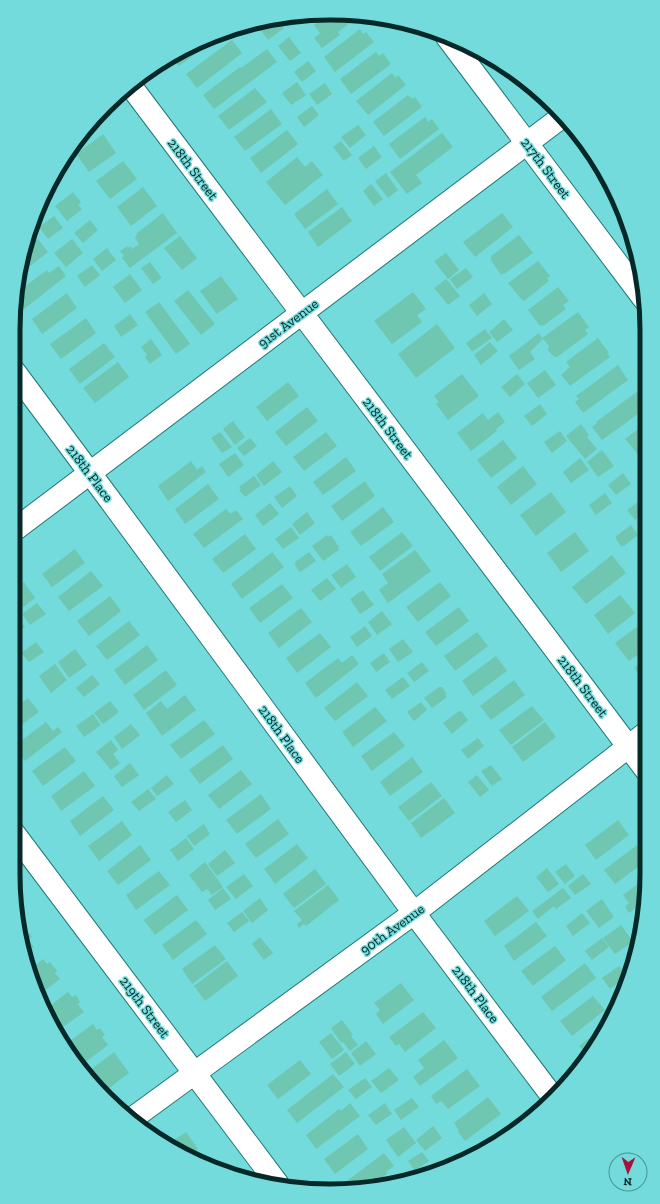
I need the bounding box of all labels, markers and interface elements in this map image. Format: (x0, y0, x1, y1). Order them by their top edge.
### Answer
street label: 217th Street (517, 134, 575, 203)
street label: 218th Street (164, 135, 222, 204)
street label: 91st Avenue (255, 295, 322, 352)
street label: 218th Street (359, 394, 417, 463)
street label: 218th Place (62, 441, 117, 506)
street label: 218th Street (554, 652, 612, 721)
street label: 218th Place (255, 702, 309, 767)
street label: 90th Avenue (357, 900, 428, 958)
street label: 218th Place (448, 962, 503, 1027)
street label: 219th Street (116, 973, 174, 1042)
north arrow (608, 1152, 648, 1192)
text: N (623, 1175, 632, 1188)

